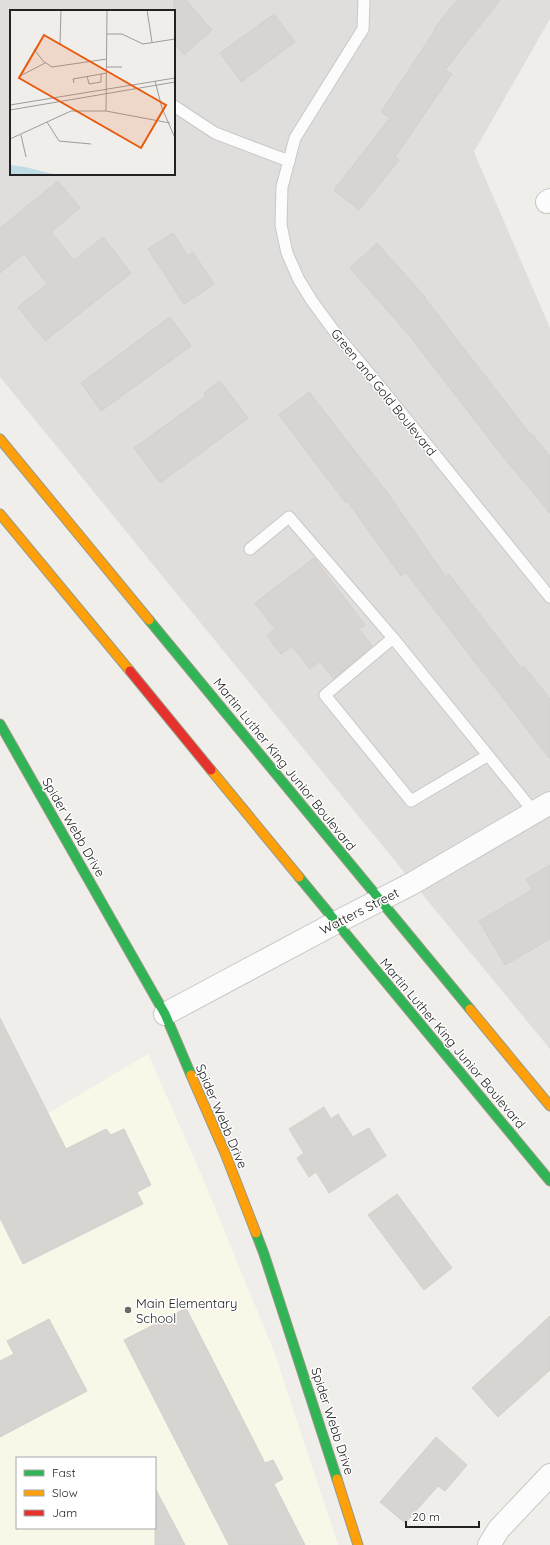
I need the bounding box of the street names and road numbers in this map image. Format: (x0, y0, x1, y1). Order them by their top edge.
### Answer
street label: Green and Gold Boulevard (328, 325, 440, 459)
street label: Martin Luther King Junior Boulevard (210, 675, 360, 853)
street label: Spider Webb Drive (39, 774, 109, 880)
street label: Watters Street (317, 884, 401, 938)
street label: Martin Luther King Junior Boulevard (377, 955, 529, 1131)
street label: Spider Webb Drive (193, 1061, 251, 1171)
street label: Spider Webb Drive (308, 1365, 358, 1477)

